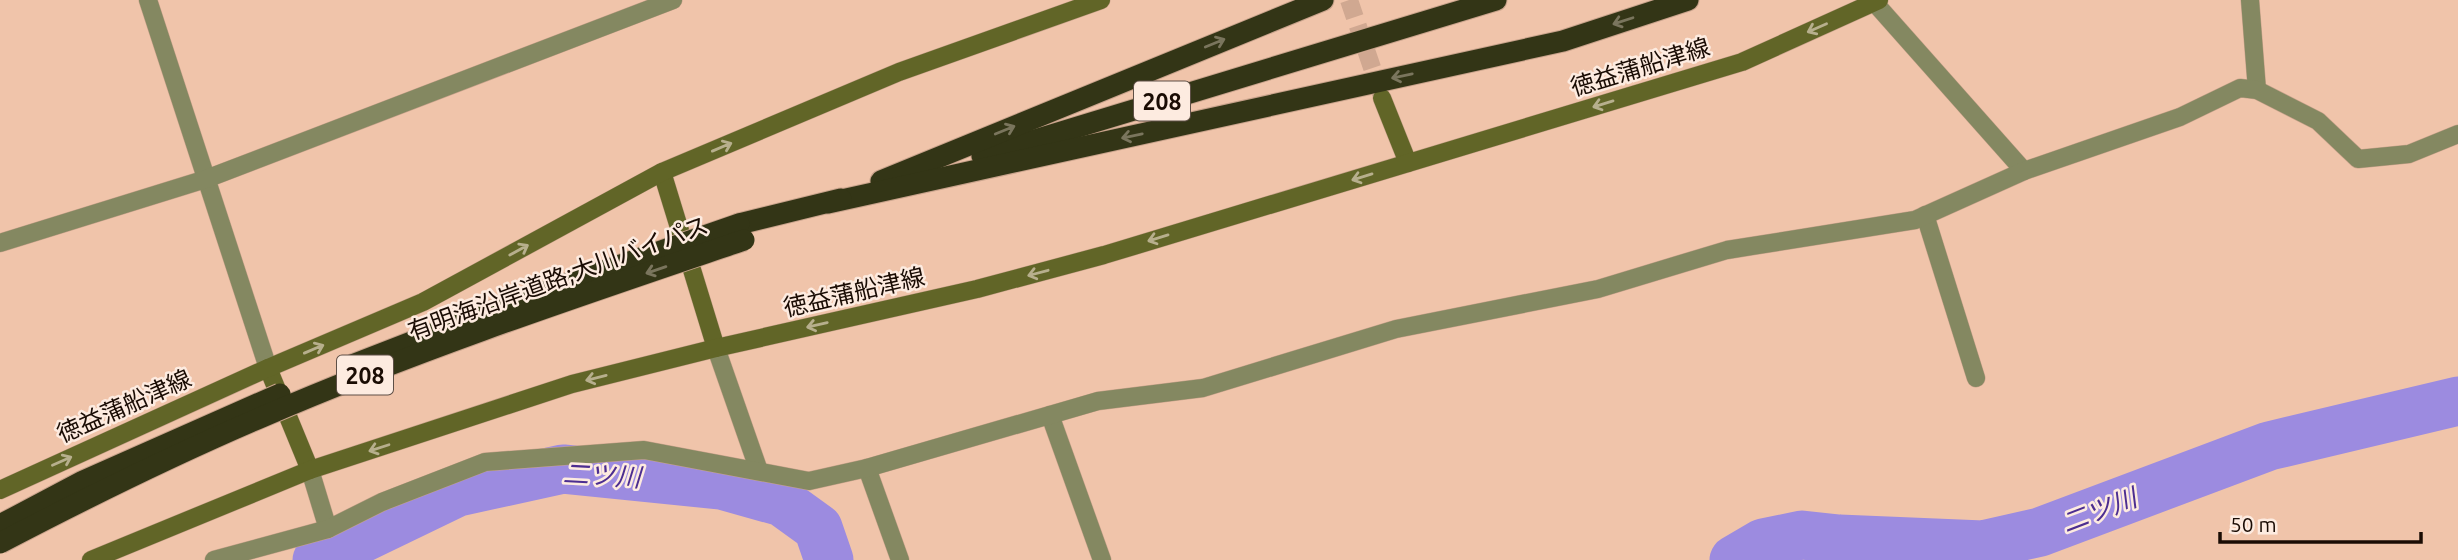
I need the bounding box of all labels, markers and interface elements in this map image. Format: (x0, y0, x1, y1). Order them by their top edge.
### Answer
one-way arrow (1612, 15, 1634, 28)
one-way arrow (1807, 22, 1828, 35)
street label: 徳益蒲船津線 (1567, 33, 1713, 101)
one-way arrow (1204, 36, 1225, 49)
one-way arrow (1391, 70, 1414, 83)
road number: 208 (1134, 82, 1190, 120)
one-way arrow (1593, 99, 1615, 112)
one-way arrow (993, 123, 1015, 136)
one-way arrow (1121, 129, 1144, 143)
one-way arrow (710, 140, 732, 153)
one-way arrow (1351, 171, 1373, 184)
street label: 有明海沿岸道路;大川バイパス (404, 211, 712, 345)
one-way arrow (1147, 233, 1169, 246)
one-way arrow (508, 243, 529, 256)
street label: 徳益蒲船津線 (781, 263, 927, 321)
one-way arrow (646, 265, 668, 277)
one-way arrow (1027, 267, 1049, 280)
one-way arrow (806, 319, 829, 332)
one-way arrow (303, 341, 325, 354)
road number: 208 (337, 356, 393, 394)
street label: 徳益蒲船津線 (53, 364, 195, 448)
one-way arrow (585, 372, 608, 385)
one-way arrow (369, 442, 391, 455)
one-way arrow (50, 454, 72, 467)
water label: 二ツ川 (562, 458, 645, 492)
water label: 二ツ川 (2057, 481, 2143, 538)
scale bar (2220, 500, 2421, 544)
text: 50 m (2230, 512, 2277, 536)

